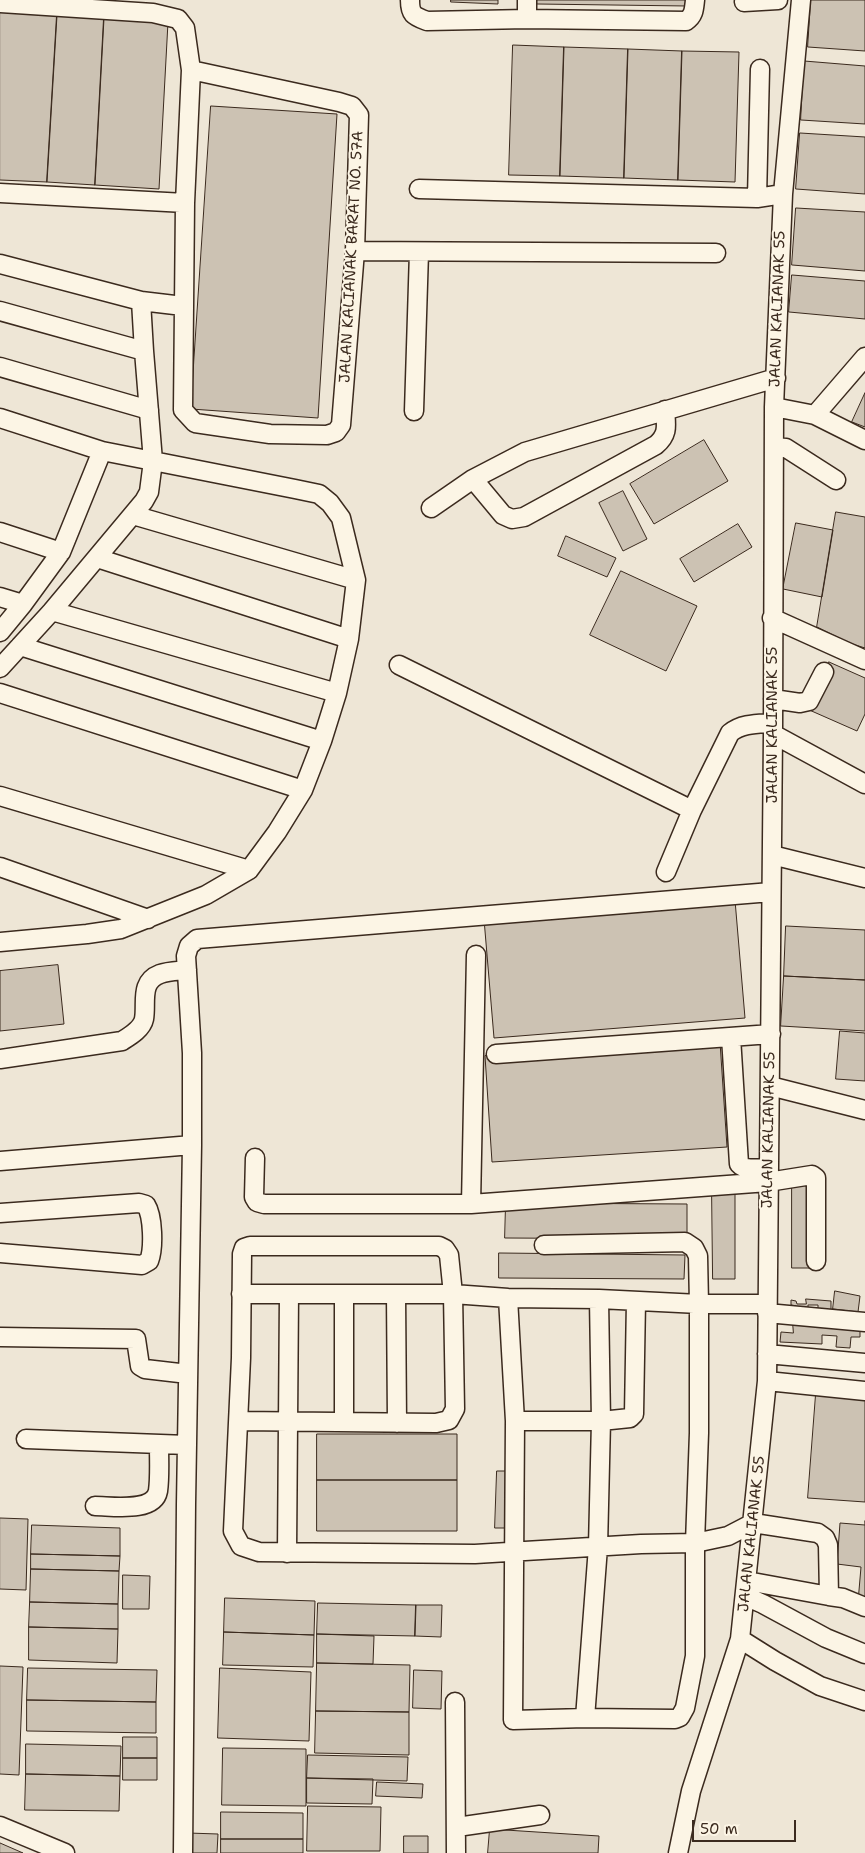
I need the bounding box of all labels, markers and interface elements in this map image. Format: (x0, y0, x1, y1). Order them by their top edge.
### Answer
street label: JALAN KALIANAK BARAT NO. 57A (336, 131, 368, 383)
street label: JALAN KALIANAK 55 (766, 230, 790, 388)
street label: JALAN KALIANAK 55 (764, 647, 782, 803)
street label: JALAN KALIANAK 55 (759, 1051, 779, 1209)
street label: JALAN KALIANAK 55 (735, 1455, 769, 1613)
scale bar (695, 1810, 799, 1842)
text: 50 m (700, 1819, 738, 1839)

